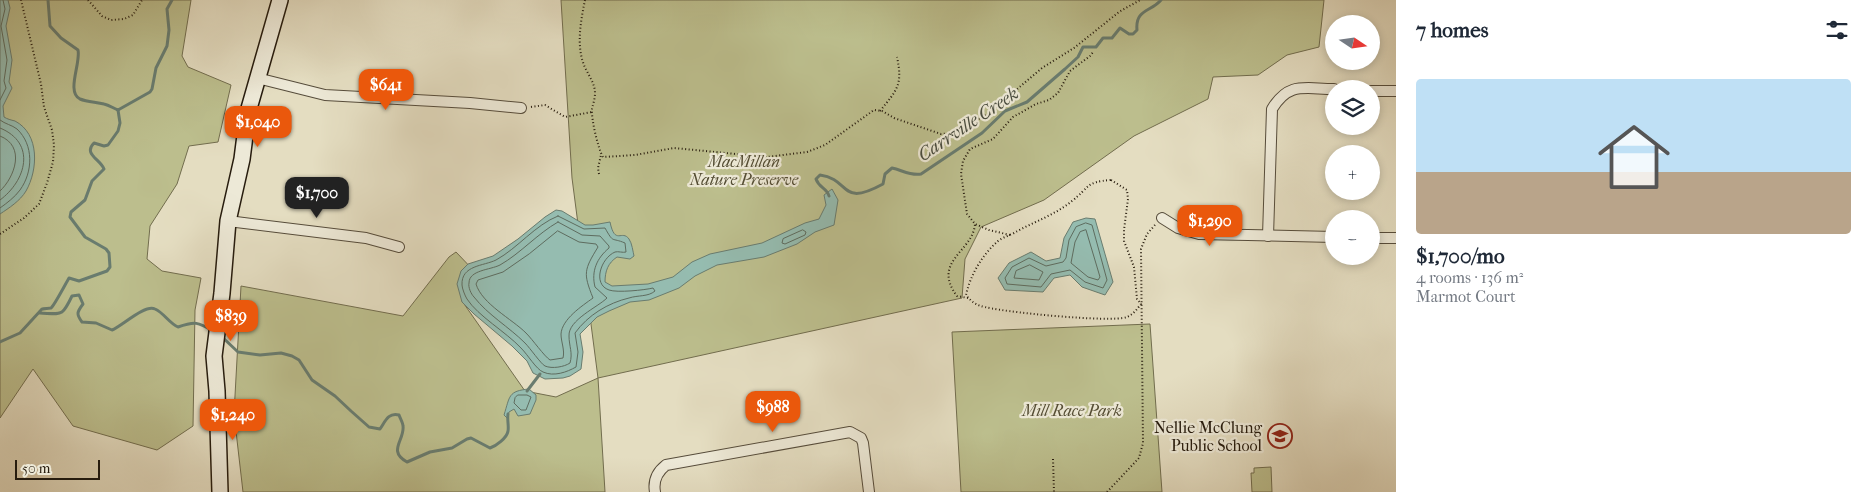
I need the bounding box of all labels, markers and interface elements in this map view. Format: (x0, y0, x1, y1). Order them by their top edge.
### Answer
north arrow (1325, 15, 1380, 70)
map controls (1325, 15, 1380, 265)
icon: filters (1823, 16, 1851, 44)
text: 7 homes (1416, 18, 1488, 42)
pin: $641 (356, 68, 416, 111)
text: $641 (370, 75, 402, 94)
button: layers (1325, 80, 1380, 135)
water label: Carrville Creek (914, 83, 1023, 166)
pin: $1,040 (217, 106, 299, 148)
text: $1,040 (236, 112, 280, 131)
icon: home (1589, 112, 1679, 202)
button: + (1325, 145, 1380, 200)
park label: MacMillan Nature Preserve (689, 152, 799, 189)
pin: $1,700 (276, 176, 358, 219)
text: $1,700 (296, 183, 338, 202)
pin: $1,290 (1169, 204, 1251, 247)
button: − (1325, 210, 1380, 265)
text: $1,290 (1188, 211, 1232, 230)
text: $1,700/mo (1416, 244, 1505, 268)
text: 4 rooms · 136 m² (1416, 268, 1523, 287)
text: Marmot Court (1416, 287, 1516, 306)
pin: $839 (201, 300, 261, 342)
text: $839 (215, 306, 247, 325)
pin: $988 (743, 390, 803, 433)
text: $988 (756, 397, 790, 416)
pin: $1,240 (192, 398, 274, 441)
park label: Mill Race Park (1021, 401, 1122, 420)
text: $1,240 (211, 405, 255, 424)
place label: Nellie McClung Public School (1154, 418, 1263, 455)
school or university icon: Nellie McClung Public School (1267, 423, 1293, 449)
scale bar (15, 457, 100, 480)
text: 50 m (22, 460, 50, 477)

